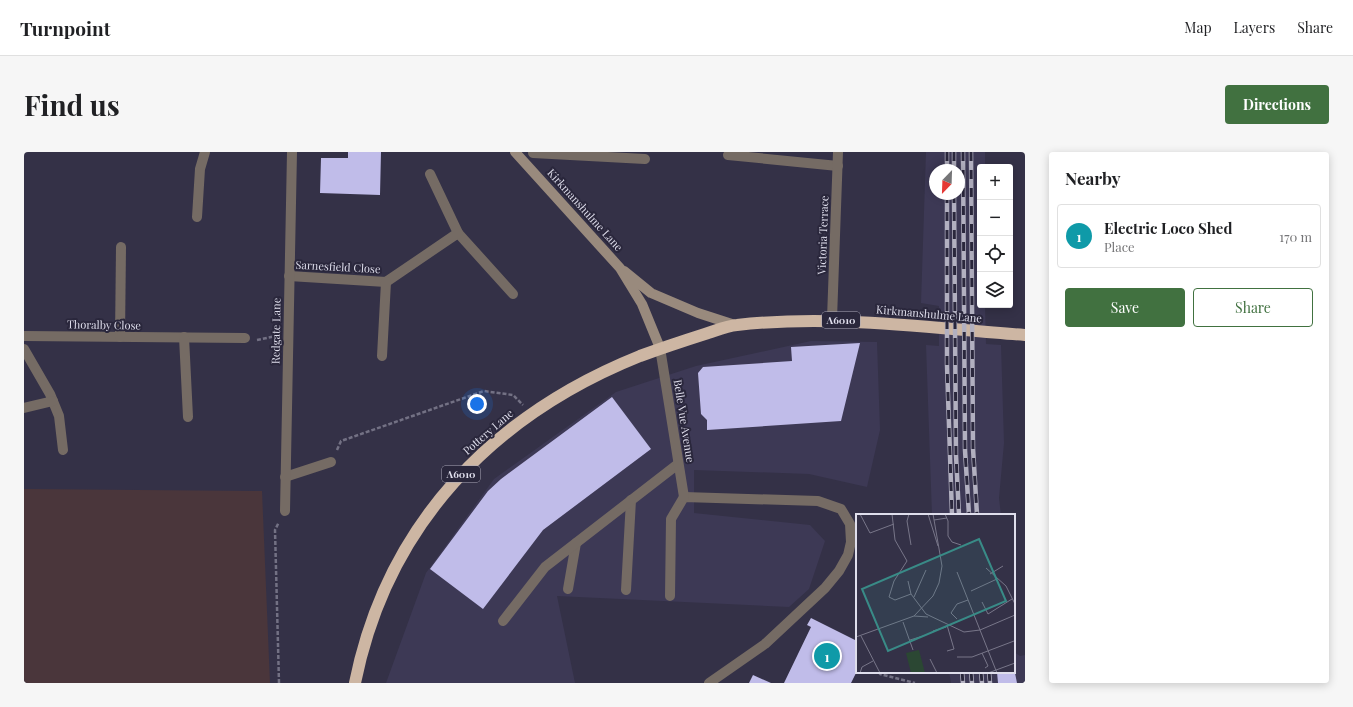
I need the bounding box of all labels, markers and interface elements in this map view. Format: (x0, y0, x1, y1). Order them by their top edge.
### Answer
text: Turnpoint (20, 15, 110, 41)
text: Map (1184, 18, 1212, 37)
text: Layers (1234, 18, 1275, 37)
text: Share (1297, 18, 1333, 37)
button: Directions (1225, 85, 1329, 124)
text: Find us (24, 86, 120, 123)
north arrow (929, 164, 965, 200)
map controls (977, 164, 1013, 308)
button: + (977, 164, 1013, 200)
street label: Kirkmanshulme Lane (544, 165, 627, 254)
text: Nearby (1065, 167, 1120, 189)
street label: Victoria Terrace (814, 195, 831, 276)
button: − (977, 200, 1013, 236)
text: Electric Loco Shed (1104, 218, 1232, 238)
text: 1 (1077, 228, 1081, 245)
text: 170 m (1279, 228, 1312, 245)
button: locate (977, 236, 1013, 272)
text: Place (1104, 238, 1135, 255)
street label: Sarnesfield Close (295, 257, 381, 276)
button: layers (977, 272, 1013, 308)
button: Save (1065, 288, 1185, 327)
button: Share (1193, 288, 1313, 327)
street label: Redgate Lane (267, 297, 284, 364)
street label: Kirkmanshulme Lane (876, 301, 983, 326)
road number: A6010 (822, 312, 860, 328)
street label: Thoralby Close (67, 316, 142, 333)
street label: Belle Vue Avenue (671, 378, 699, 464)
your location (467, 394, 487, 414)
street label: Pottery Lane (459, 405, 516, 458)
road number: A6010 (442, 466, 480, 482)
inset map (856, 514, 1015, 673)
pin: 1 (814, 641, 840, 671)

